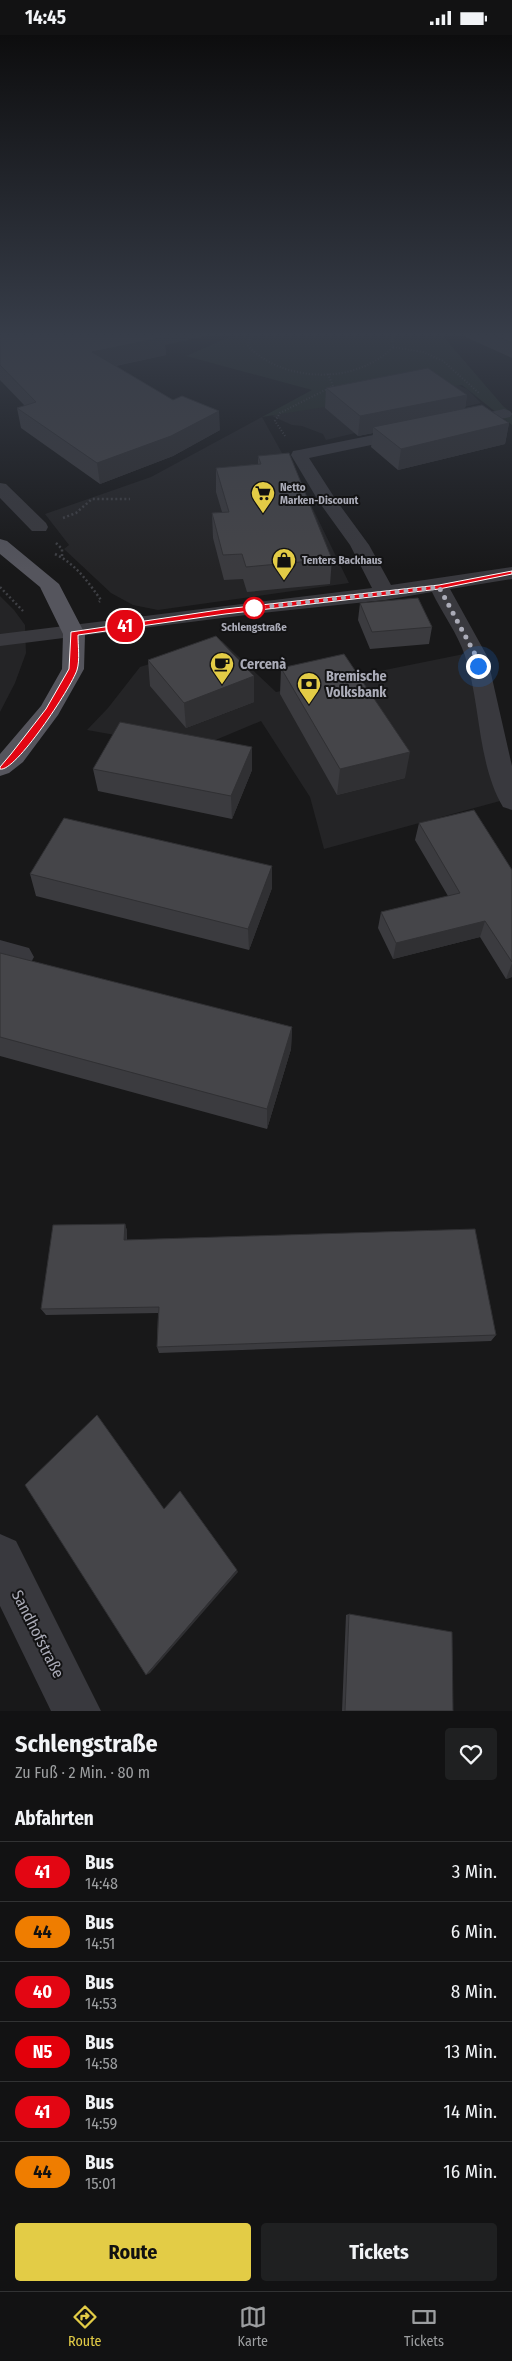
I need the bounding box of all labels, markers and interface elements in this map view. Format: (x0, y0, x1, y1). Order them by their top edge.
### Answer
text: 14:45 (25, 6, 66, 29)
supermarket icon: Netto Marken-Discount (250, 480, 276, 514)
place label: Netto Marken-Discount (280, 481, 358, 507)
shop icon: Tenters Backhaus (271, 547, 297, 581)
place label: Tenters Backhaus (302, 554, 382, 567)
marker: Schlengstraße (243, 597, 265, 619)
line badge: 41 (102, 610, 148, 642)
text: 41 (117, 615, 133, 637)
place label: Schlengstraße (221, 621, 287, 634)
cafe icon: Cercenà (209, 651, 235, 685)
your location (466, 654, 491, 679)
place label: Cercenà (240, 656, 286, 673)
place label: Bremische Volksbank (325, 668, 387, 701)
bank icon: Bremische Volksbank (296, 671, 322, 705)
street label: Sandhofstraße (8, 1587, 68, 1681)
button: heart (445, 1728, 497, 1780)
text: Schlengstraße (15, 1730, 158, 1758)
text: Zu Fuß · 2 Min. · 80 m (15, 1763, 150, 1782)
text: Abfahrten (15, 1807, 94, 1830)
text: Bus (85, 1851, 114, 1874)
text: 3 Min. (452, 1860, 497, 1883)
text: 41 (35, 1861, 50, 1883)
text: 14:48 (85, 1874, 118, 1893)
text: Bus (85, 1911, 114, 1934)
text: 6 Min. (451, 1920, 497, 1943)
text: 44 (33, 1921, 52, 1943)
text: 14:51 (85, 1934, 115, 1953)
text: Bus (85, 1971, 114, 1994)
text: 8 Min. (451, 1980, 497, 2003)
text: 40 (33, 1981, 52, 2003)
text: 14:53 (85, 1994, 117, 2013)
text: Bus (85, 2031, 114, 2054)
text: 13 Min. (444, 2040, 497, 2063)
text: N5 (33, 2041, 52, 2063)
text: 14:58 (85, 2054, 118, 2073)
text: Bus (85, 2091, 114, 2114)
text: 14 Min. (444, 2100, 497, 2123)
text: 41 (35, 2101, 50, 2123)
text: 14:59 (85, 2114, 117, 2133)
text: Bus (85, 2151, 114, 2174)
text: 16 Min. (443, 2160, 497, 2183)
text: 44 (33, 2161, 52, 2183)
text: 15:01 (85, 2174, 116, 2193)
button: Route (15, 2223, 251, 2281)
button: Tickets (261, 2223, 497, 2281)
tab: Route (68, 2303, 101, 2350)
tab: Karte (238, 2303, 268, 2350)
tab: Tickets (404, 2303, 444, 2350)

